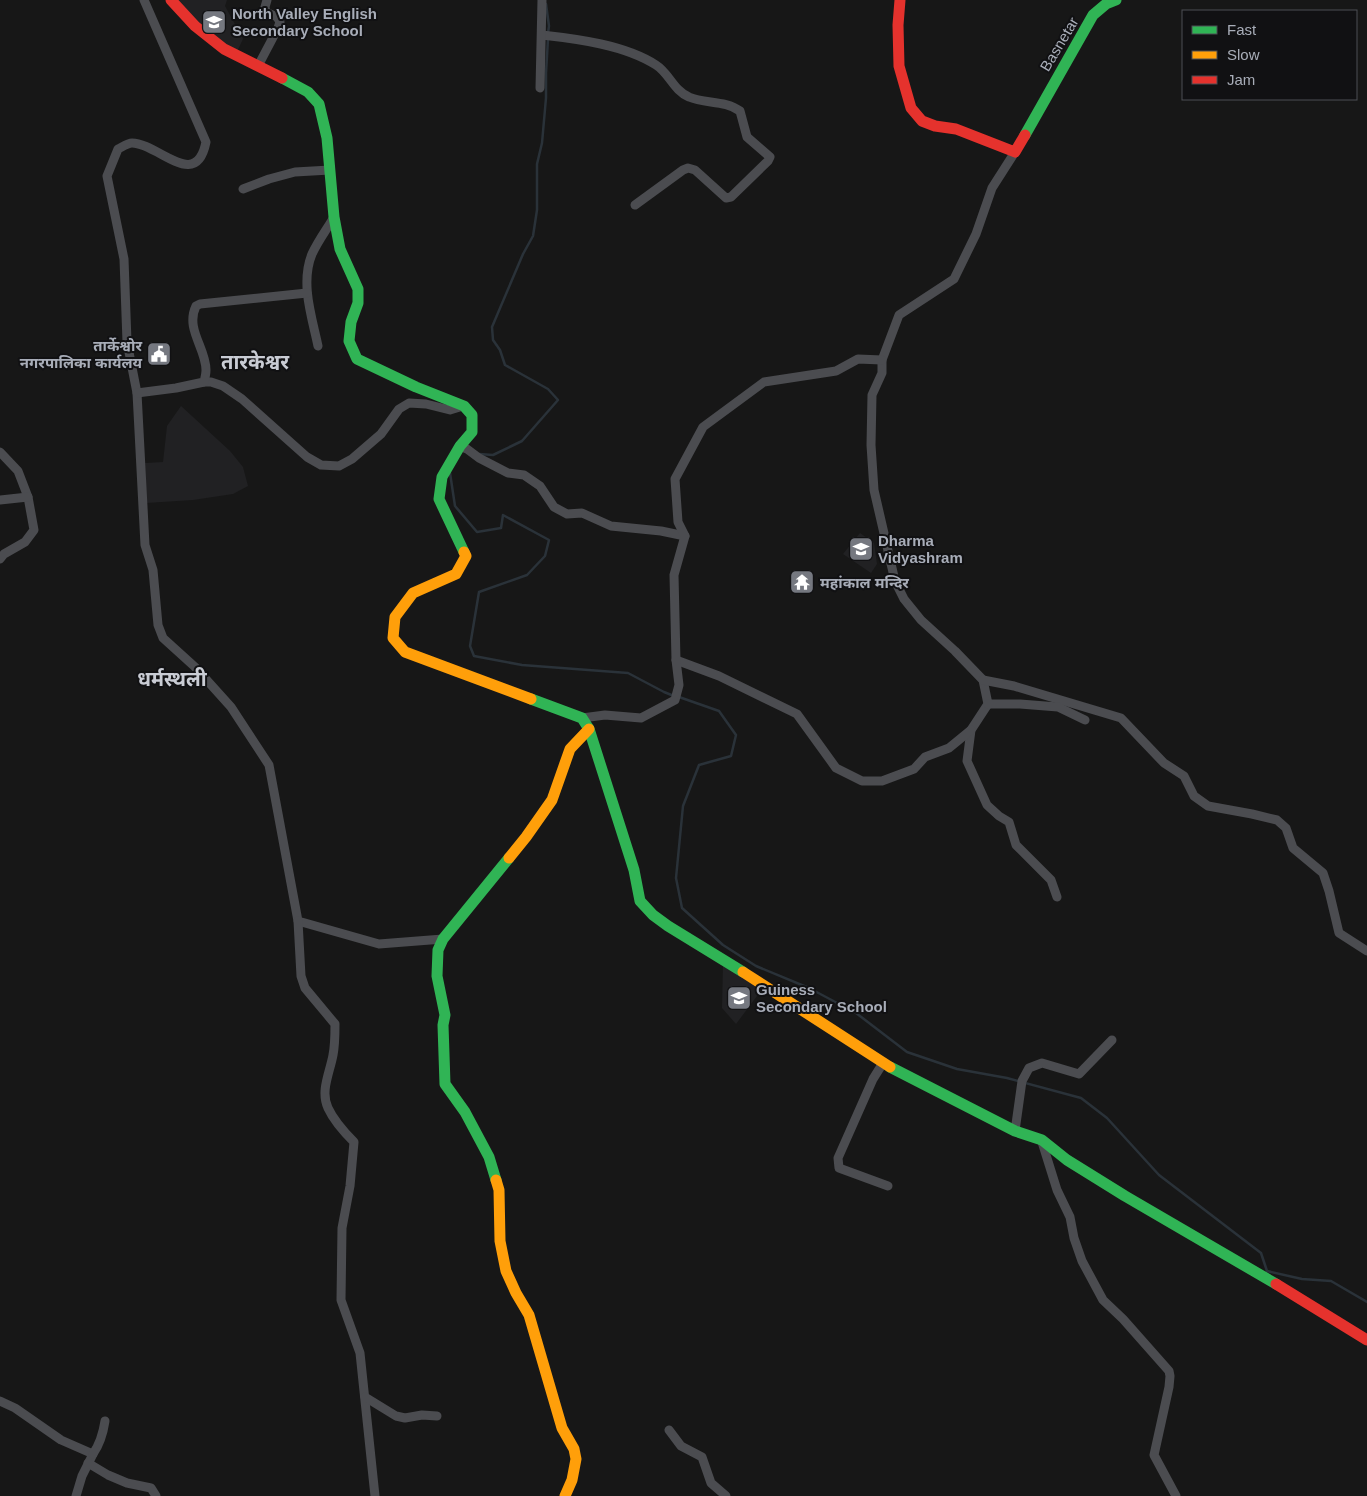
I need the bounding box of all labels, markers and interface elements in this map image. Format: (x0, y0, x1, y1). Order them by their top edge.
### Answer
place label: North Valley English Secondary School (232, 5, 377, 39)
school or university icon: North Valley English Secondary School (201, 9, 227, 35)
legend (1182, 10, 1357, 100)
street label: Basnetar (1036, 14, 1082, 74)
text: Fast (1227, 21, 1257, 38)
text: Slow (1227, 46, 1260, 63)
text: Jam (1227, 71, 1255, 88)
place label: तार्केश्वोर नगरपालिका कार्यलय (20, 337, 142, 371)
public building icon: तार्केश्वोर नगरपालिका कार्यलय (146, 341, 172, 367)
district label: तारकेश्वर (221, 350, 290, 373)
place label: Dharma Vidyashram (878, 532, 963, 566)
school or university icon: Dharma Vidyashram (848, 536, 874, 562)
temple icon: महांकाल मन्दिर (789, 569, 815, 595)
place label: महांकाल मन्दिर (820, 574, 909, 591)
district label: धर्मस्थली (137, 667, 208, 690)
place label: Guiness Secondary School (756, 981, 887, 1015)
school or university icon: Guiness Secondary School (726, 985, 752, 1011)

